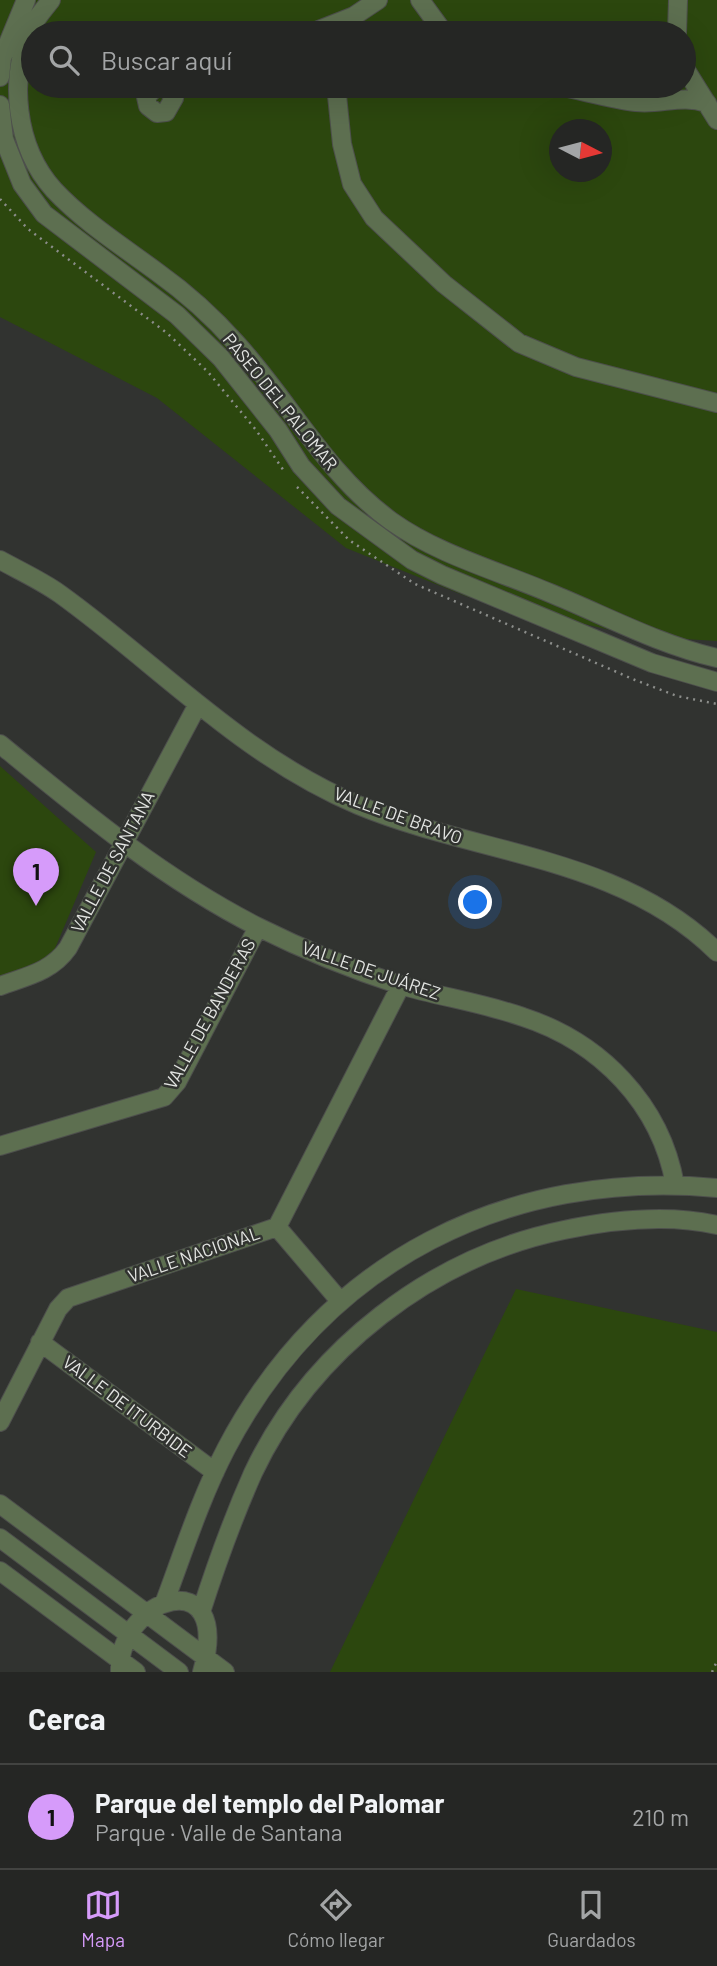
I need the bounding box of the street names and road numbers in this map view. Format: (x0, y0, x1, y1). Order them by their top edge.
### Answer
street label: PASEO DEL PALOMAR (219, 328, 343, 474)
street label: VALLE DE BRAVO (331, 782, 465, 848)
street label: VALLE DE SANTANA (65, 787, 159, 936)
street label: VALLE DE BANDERAS (159, 934, 260, 1093)
street label: VALLE DE JUÁREZ (299, 936, 443, 1004)
street label: VALLE NACIONAL (125, 1221, 262, 1287)
street label: VALLE DE ITURBIDE (59, 1350, 196, 1462)

